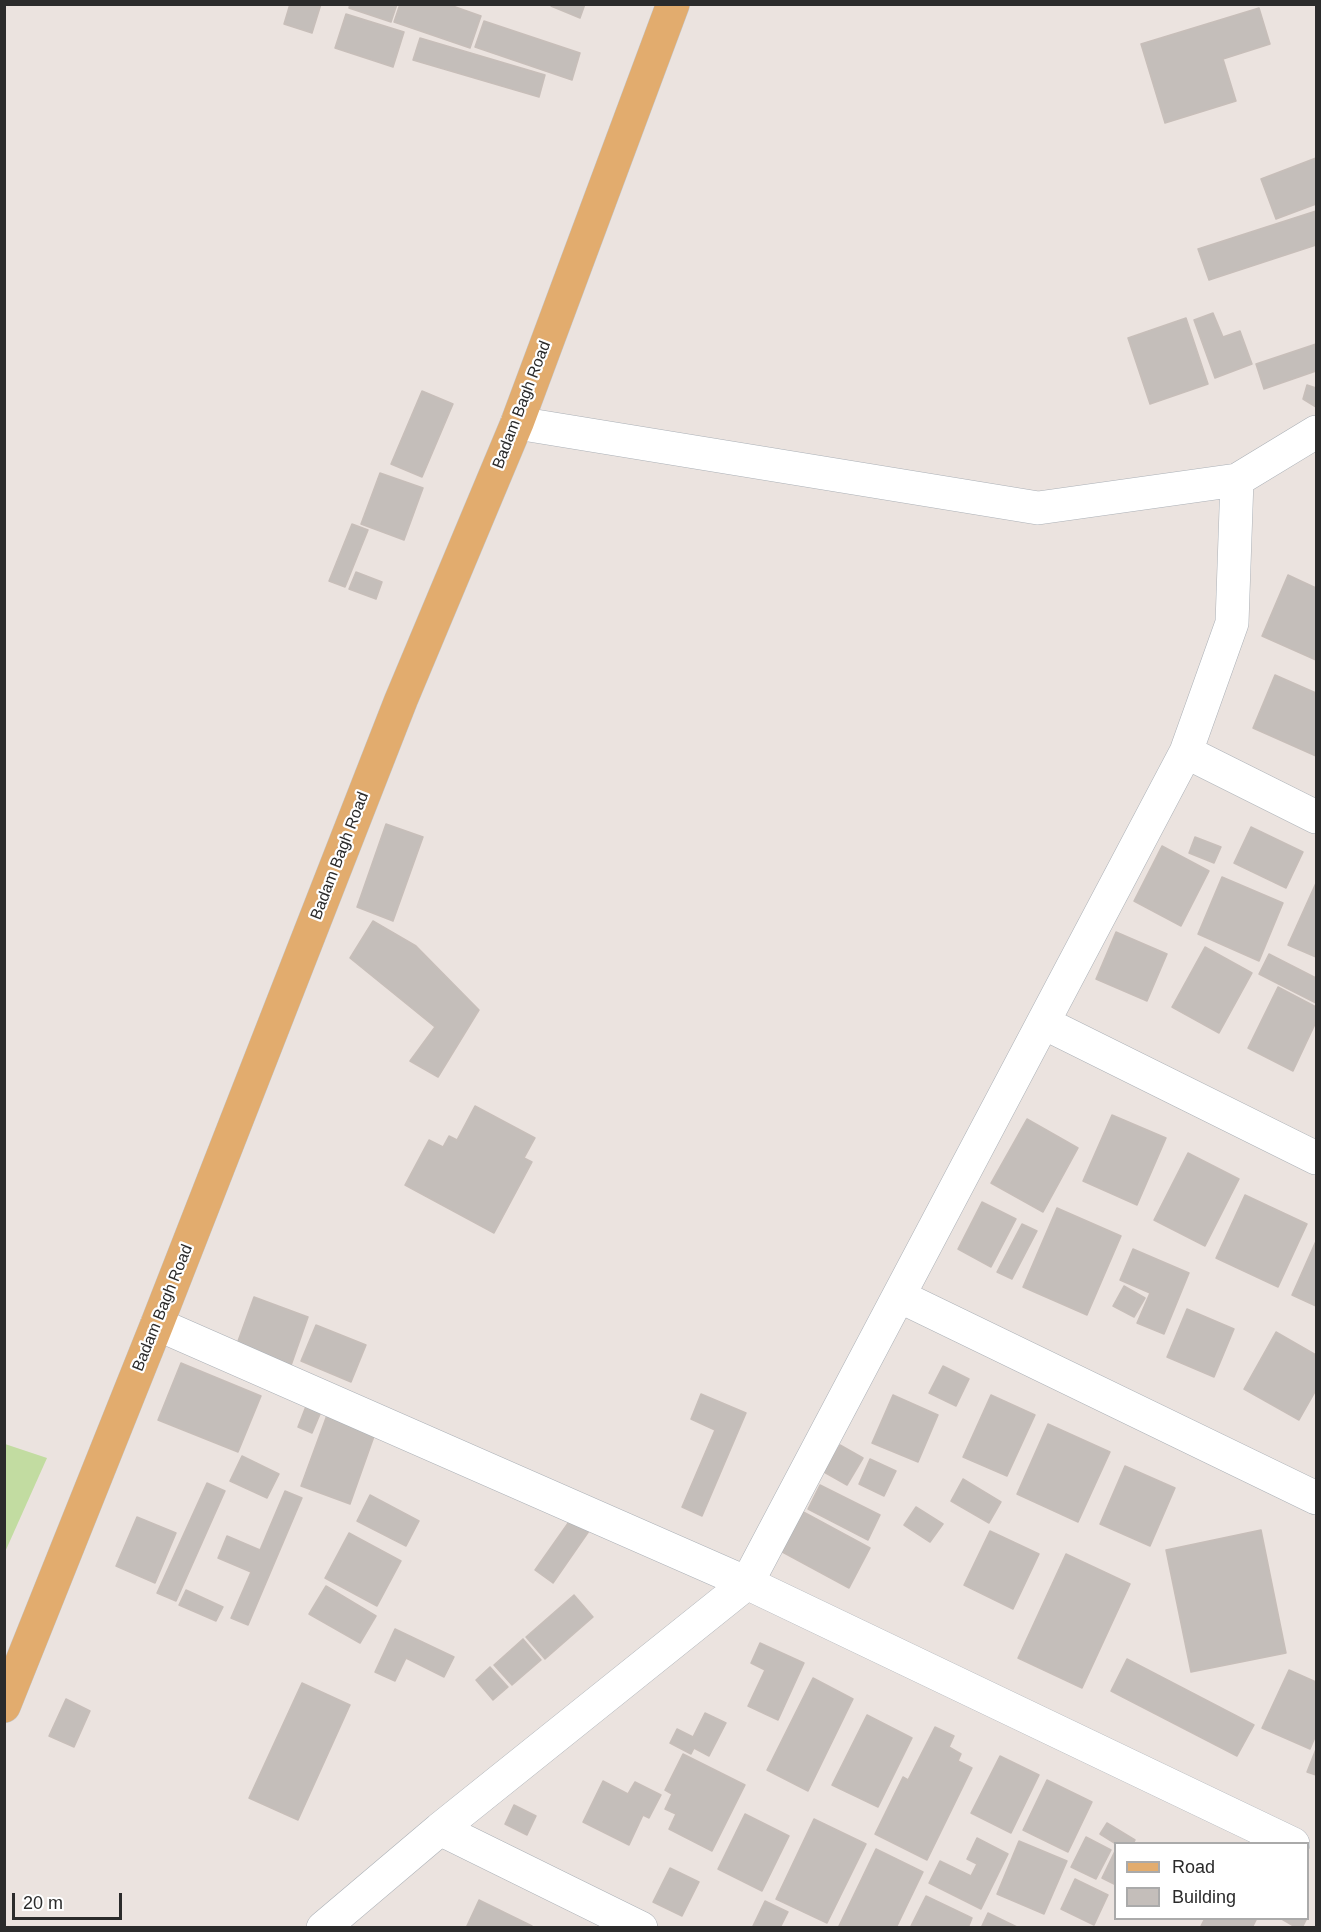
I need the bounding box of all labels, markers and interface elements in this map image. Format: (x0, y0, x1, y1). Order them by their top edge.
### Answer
street label: Badam Bagh Road (489, 338, 555, 472)
street label: Badam Bagh Road (307, 789, 373, 923)
street label: Badam Bagh Road (129, 1242, 197, 1374)
legend (1114, 1842, 1309, 1920)
text: Road (1172, 1857, 1215, 1877)
scale bar (15, 1881, 124, 1919)
text: Building (1172, 1887, 1236, 1907)
text: 20 m (23, 1893, 63, 1913)

